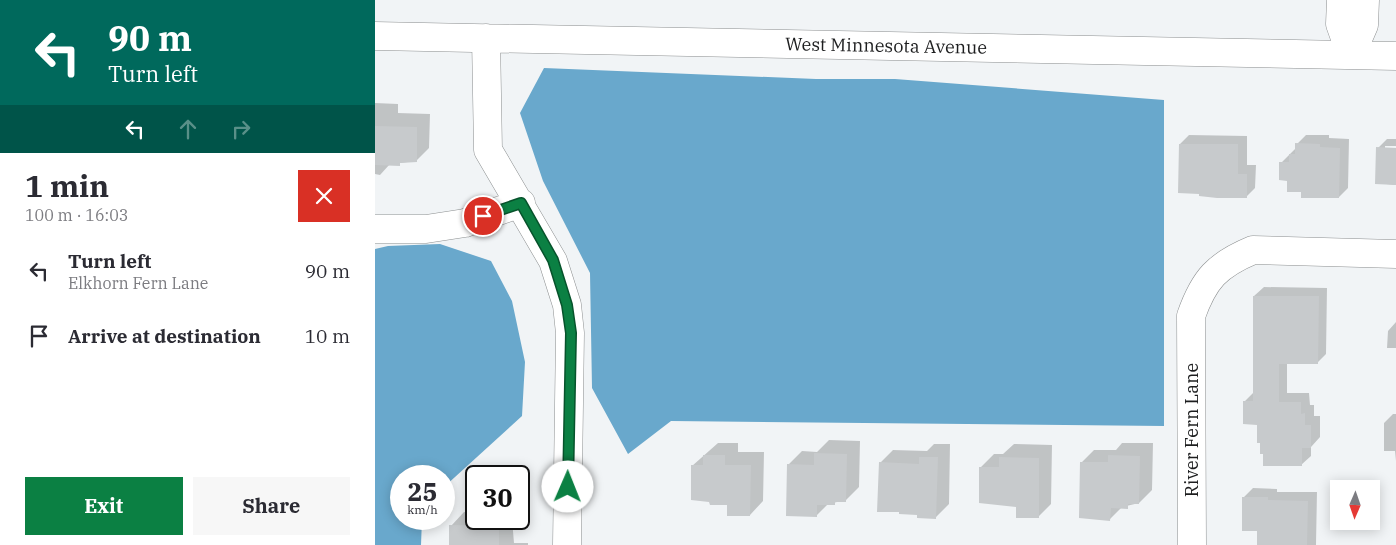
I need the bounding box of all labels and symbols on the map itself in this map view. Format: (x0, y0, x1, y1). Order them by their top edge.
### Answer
street label: West Minnesota Avenue (785, 32, 987, 59)
pin (462, 195, 504, 237)
street label: River Fern Lane (1180, 363, 1203, 497)
position arrow (541, 460, 593, 512)
speed limit sign: 30 (465, 465, 530, 530)
north arrow (1330, 480, 1380, 530)

